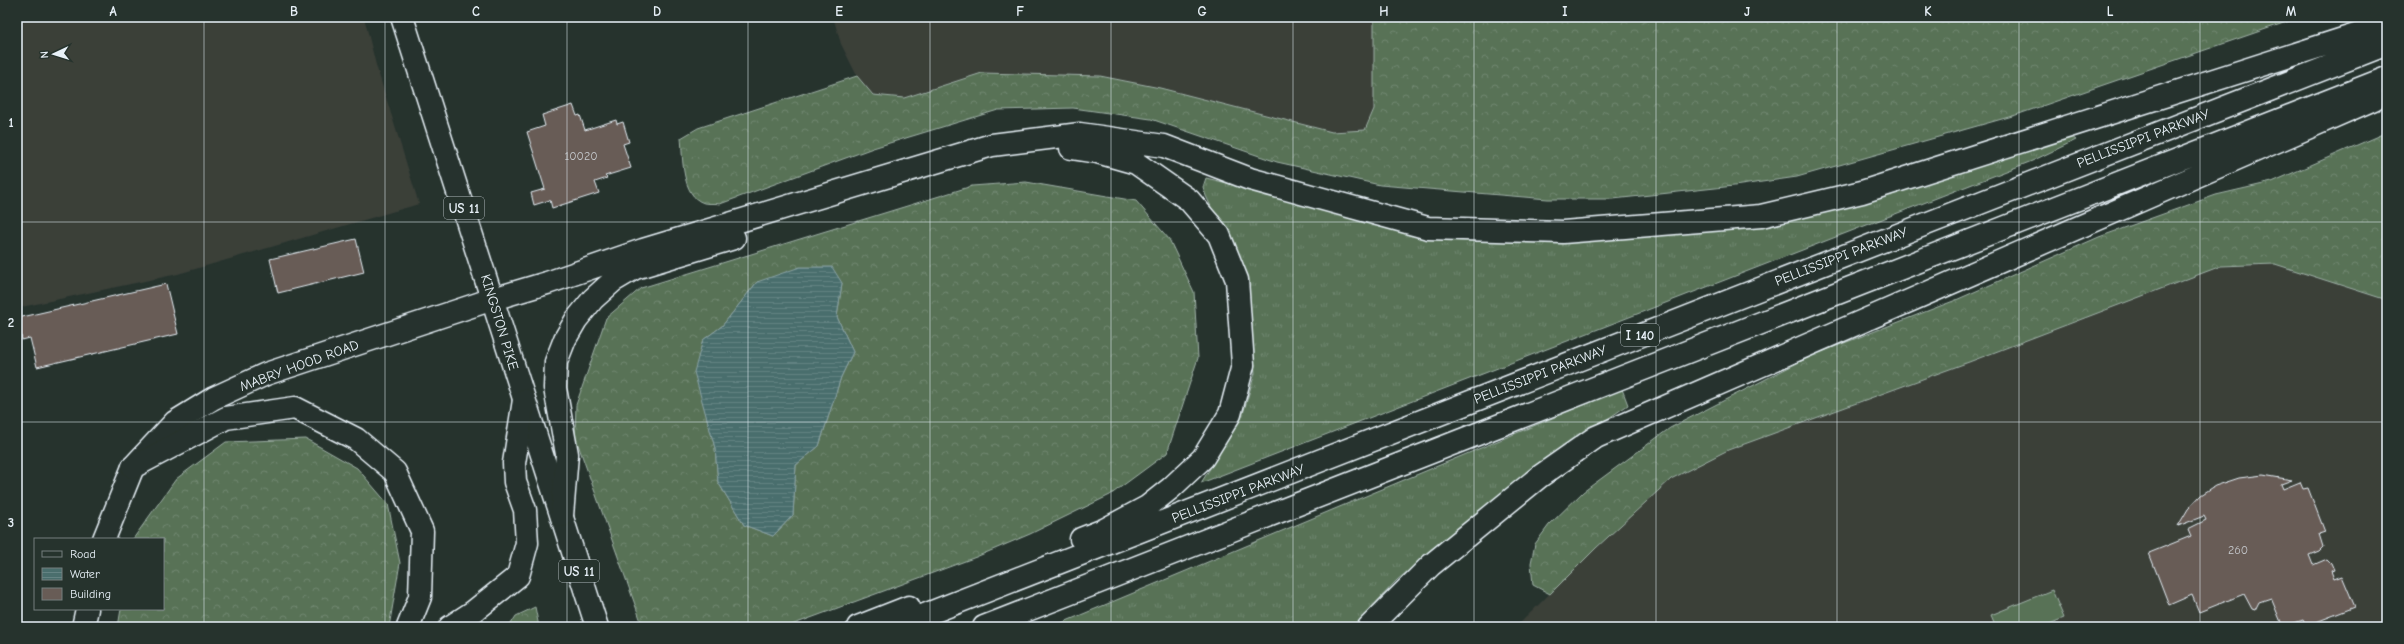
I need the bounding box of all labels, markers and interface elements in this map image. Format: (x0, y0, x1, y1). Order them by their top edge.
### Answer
text: A (109, 4, 117, 19)
text: B (290, 4, 298, 19)
text: C (472, 4, 480, 19)
text: D (653, 4, 661, 19)
text: E (835, 4, 843, 19)
text: F (1016, 4, 1024, 19)
text: G (1197, 4, 1207, 19)
text: H (1379, 4, 1389, 19)
text: I (1562, 4, 1568, 19)
text: J (1744, 4, 1750, 19)
text: K (1924, 4, 1932, 19)
text: L (2107, 4, 2114, 19)
text: M (2286, 4, 2297, 19)
north arrow (34, 34, 74, 74)
text: N (38, 51, 51, 59)
street label: PELLISSIPPI PARKWAY (2074, 105, 2213, 172)
text: 1 (8, 115, 14, 130)
house number: 10020 (565, 149, 597, 163)
road number: US 11 (444, 197, 484, 219)
street label: PELLISSIPPI PARKWAY (1772, 223, 1911, 290)
street label: KINGSTON PIKE (477, 272, 522, 372)
text: 2 (8, 315, 14, 330)
road number: I 140 (1621, 324, 1659, 346)
street label: MABRY HOOD ROAD (237, 336, 361, 395)
street label: PELLISSIPPI PARKWAY (1471, 341, 1610, 408)
street label: PELLISSIPPI PARKWAY (1169, 460, 1308, 527)
text: 3 (8, 515, 14, 530)
legend (34, 538, 164, 610)
house number: 260 (2228, 543, 2248, 557)
text: Road (70, 547, 96, 561)
road number: US 11 (559, 560, 599, 582)
text: Water (70, 567, 100, 581)
text: Building (70, 587, 111, 601)

